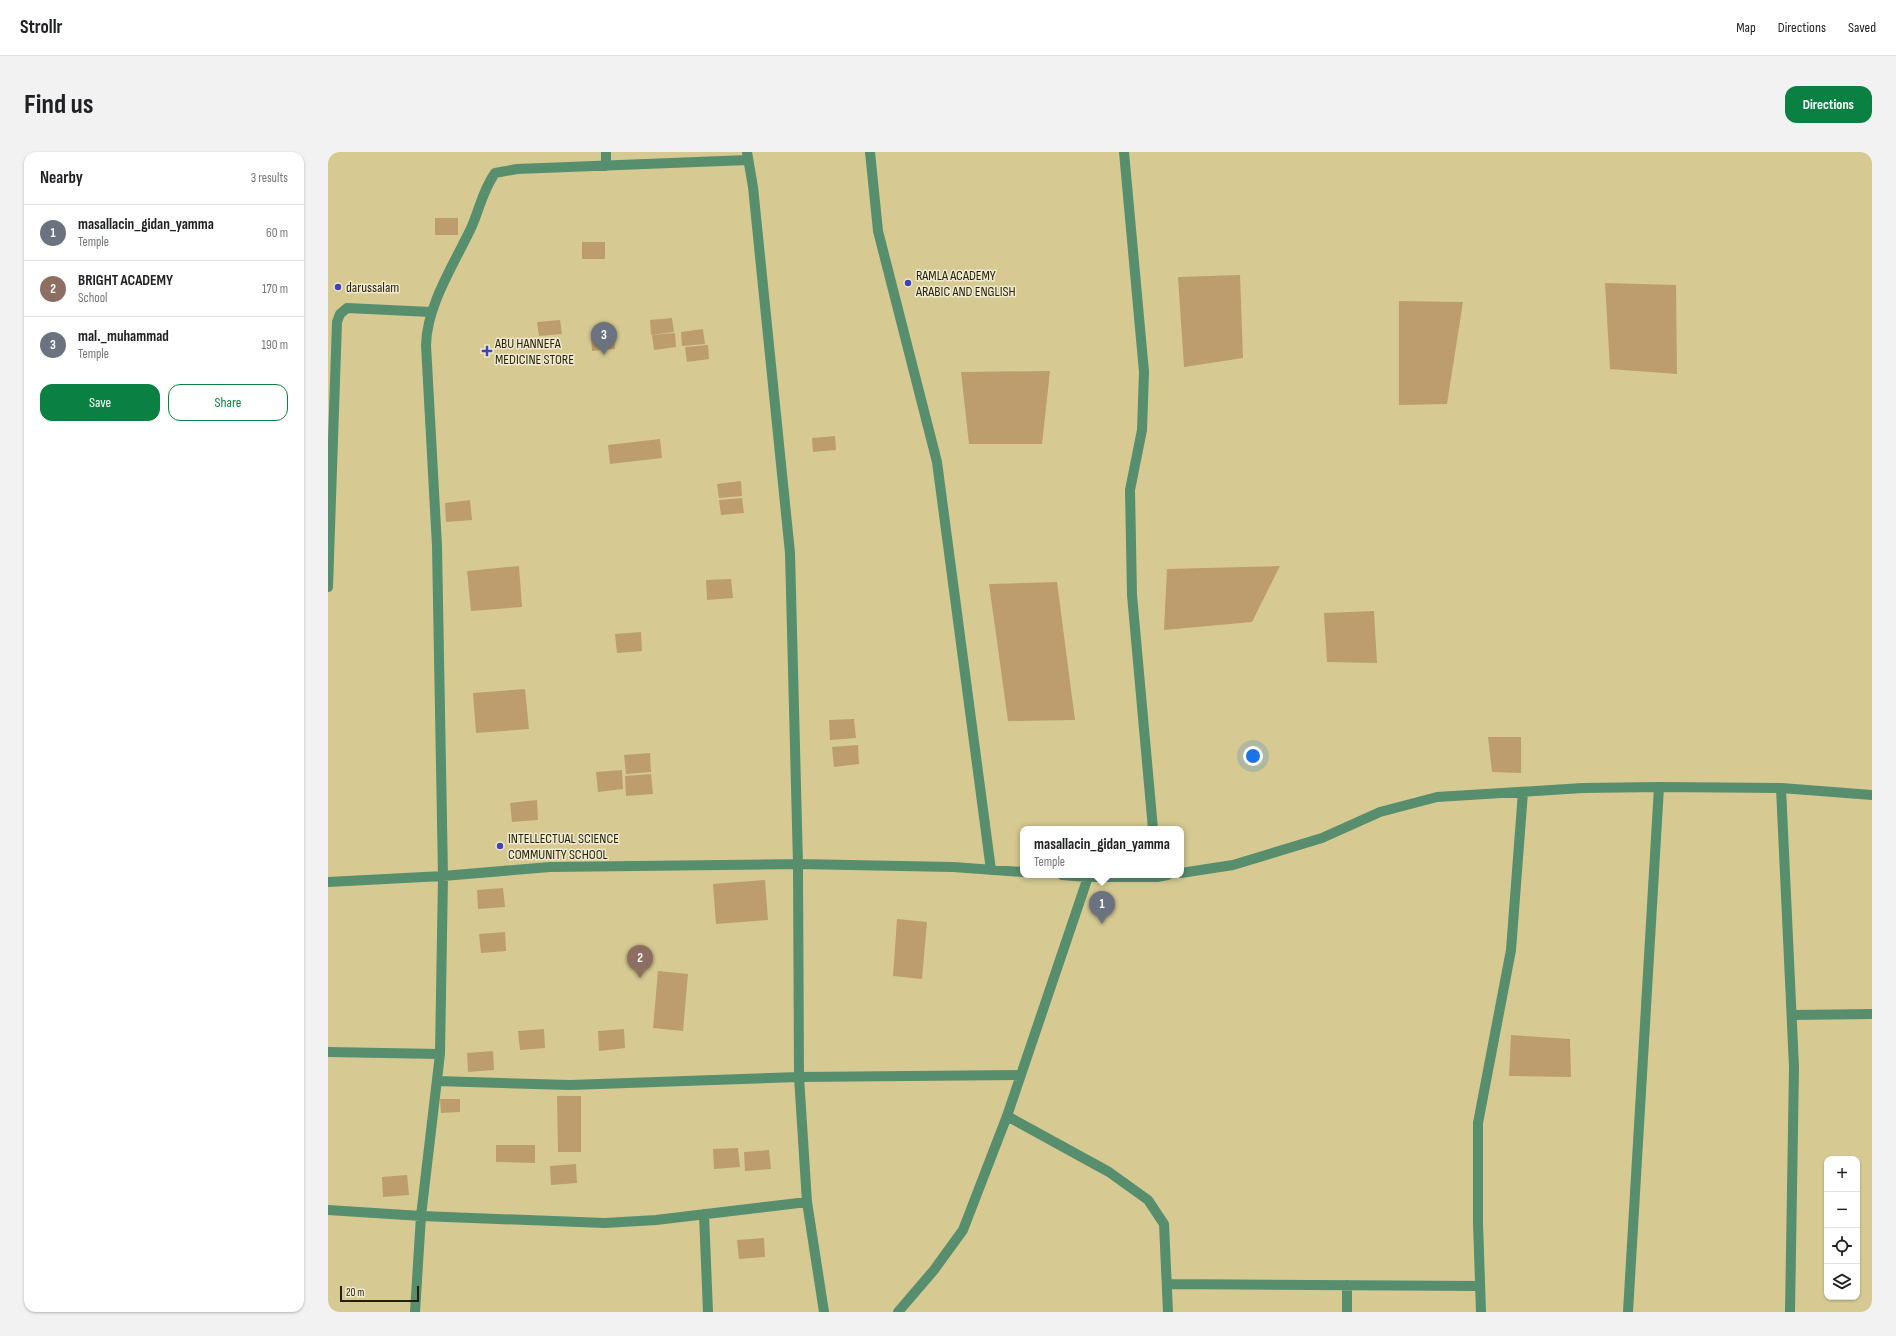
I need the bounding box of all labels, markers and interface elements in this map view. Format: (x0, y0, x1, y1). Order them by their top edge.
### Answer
text: Strollr (20, 16, 62, 39)
text: Map (1736, 19, 1756, 36)
text: Directions (1778, 19, 1826, 36)
text: Saved (1848, 19, 1876, 36)
button: Directions (1785, 86, 1872, 123)
text: Find us (24, 88, 93, 121)
text: Nearby (40, 168, 83, 188)
text: 3 results (251, 170, 288, 186)
text: masallacin_gidan_yamma (78, 215, 214, 234)
text: 1 (50, 225, 56, 241)
text: 60 m (266, 225, 288, 241)
text: Temple (78, 234, 109, 250)
place label: RAMLA ACADEMY ARABIC AND ENGLISH (915, 267, 1016, 300)
text: BRIGHT ACADEMY (78, 271, 173, 290)
marker: RAMLA ACADEMY ARABIC AND ENGLISH (903, 278, 913, 288)
place label: darussalam (346, 279, 399, 296)
text: 2 (50, 281, 56, 297)
text: 170 m (262, 281, 288, 297)
marker: darussalam (333, 282, 343, 292)
text: School (78, 290, 108, 306)
pin: 3 (591, 322, 617, 355)
text: mal._muhammad (78, 327, 169, 346)
place label: ABU HANNEFA MEDICINE STORE (494, 335, 574, 368)
text: 3 (50, 337, 56, 353)
text: 190 m (261, 337, 288, 353)
text: Temple (78, 346, 109, 362)
marker: ABU HANNEFA MEDICINE STORE (482, 346, 492, 356)
button: Save (40, 384, 160, 421)
button: Share (168, 384, 288, 421)
your location (1243, 746, 1263, 766)
popup (1020, 826, 1184, 878)
place label: INTELLECTUAL SCIENCE COMMUNITY SCHOOL (508, 830, 619, 863)
text: masallacin_gidan_yamma (1034, 835, 1170, 854)
marker: INTELLECTUAL SCIENCE COMMUNITY SCHOOL (495, 841, 505, 851)
text: Temple (1034, 854, 1065, 870)
pin: 1 (1089, 891, 1115, 924)
pin: 2 (627, 945, 653, 978)
map controls (1824, 1156, 1860, 1300)
button: + (1824, 1156, 1860, 1192)
button: − (1824, 1192, 1860, 1228)
button: locate (1824, 1228, 1860, 1264)
button: layers (1824, 1264, 1860, 1300)
scale bar (340, 1284, 419, 1303)
text: 20 m (346, 1286, 364, 1299)

